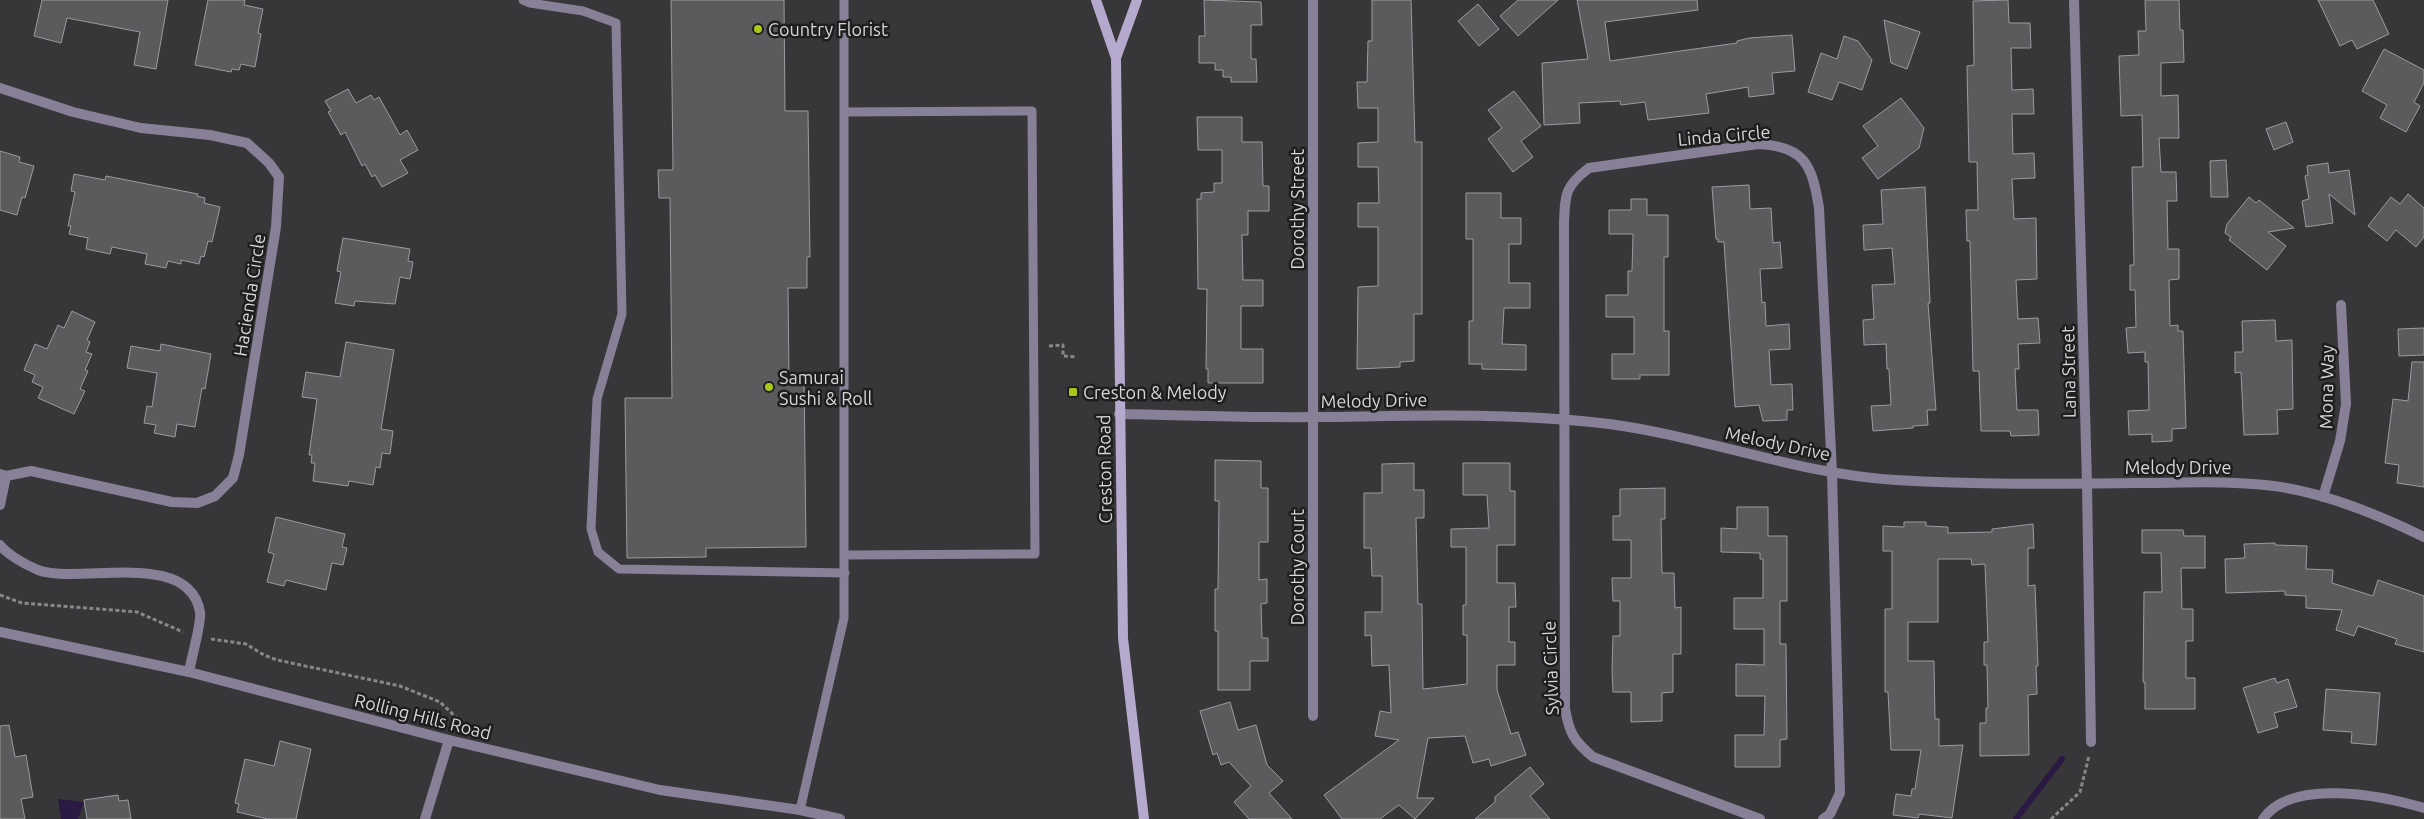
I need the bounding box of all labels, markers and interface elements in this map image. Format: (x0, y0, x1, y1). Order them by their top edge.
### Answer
place label: Country Florist (768, 19, 888, 39)
marker: Country Florist (752, 23, 764, 35)
street label: Linda Circle (1677, 121, 1771, 149)
street label: Dorothy Street (1287, 149, 1307, 269)
street label: Hacienda Circle (229, 232, 269, 358)
street label: Lana Street (2057, 326, 2079, 418)
street label: Mona Way (2315, 345, 2337, 429)
place label: Samurai Sushi & Roll (779, 367, 873, 408)
marker: Samurai Sushi & Roll (763, 381, 775, 393)
place label: Creston & Melody (1083, 382, 1227, 402)
marker: Creston & Melody (1067, 386, 1079, 398)
street label: Melody Drive (1320, 389, 1428, 411)
street label: Creston Road (1093, 414, 1115, 524)
street label: Melody Drive (1724, 422, 1832, 464)
street label: Melody Drive (2125, 457, 2231, 477)
street label: Dorothy Court (1287, 509, 1307, 625)
street label: Sylvia Circle (1538, 621, 1562, 715)
street label: Rolling Hills Road (353, 689, 493, 743)

